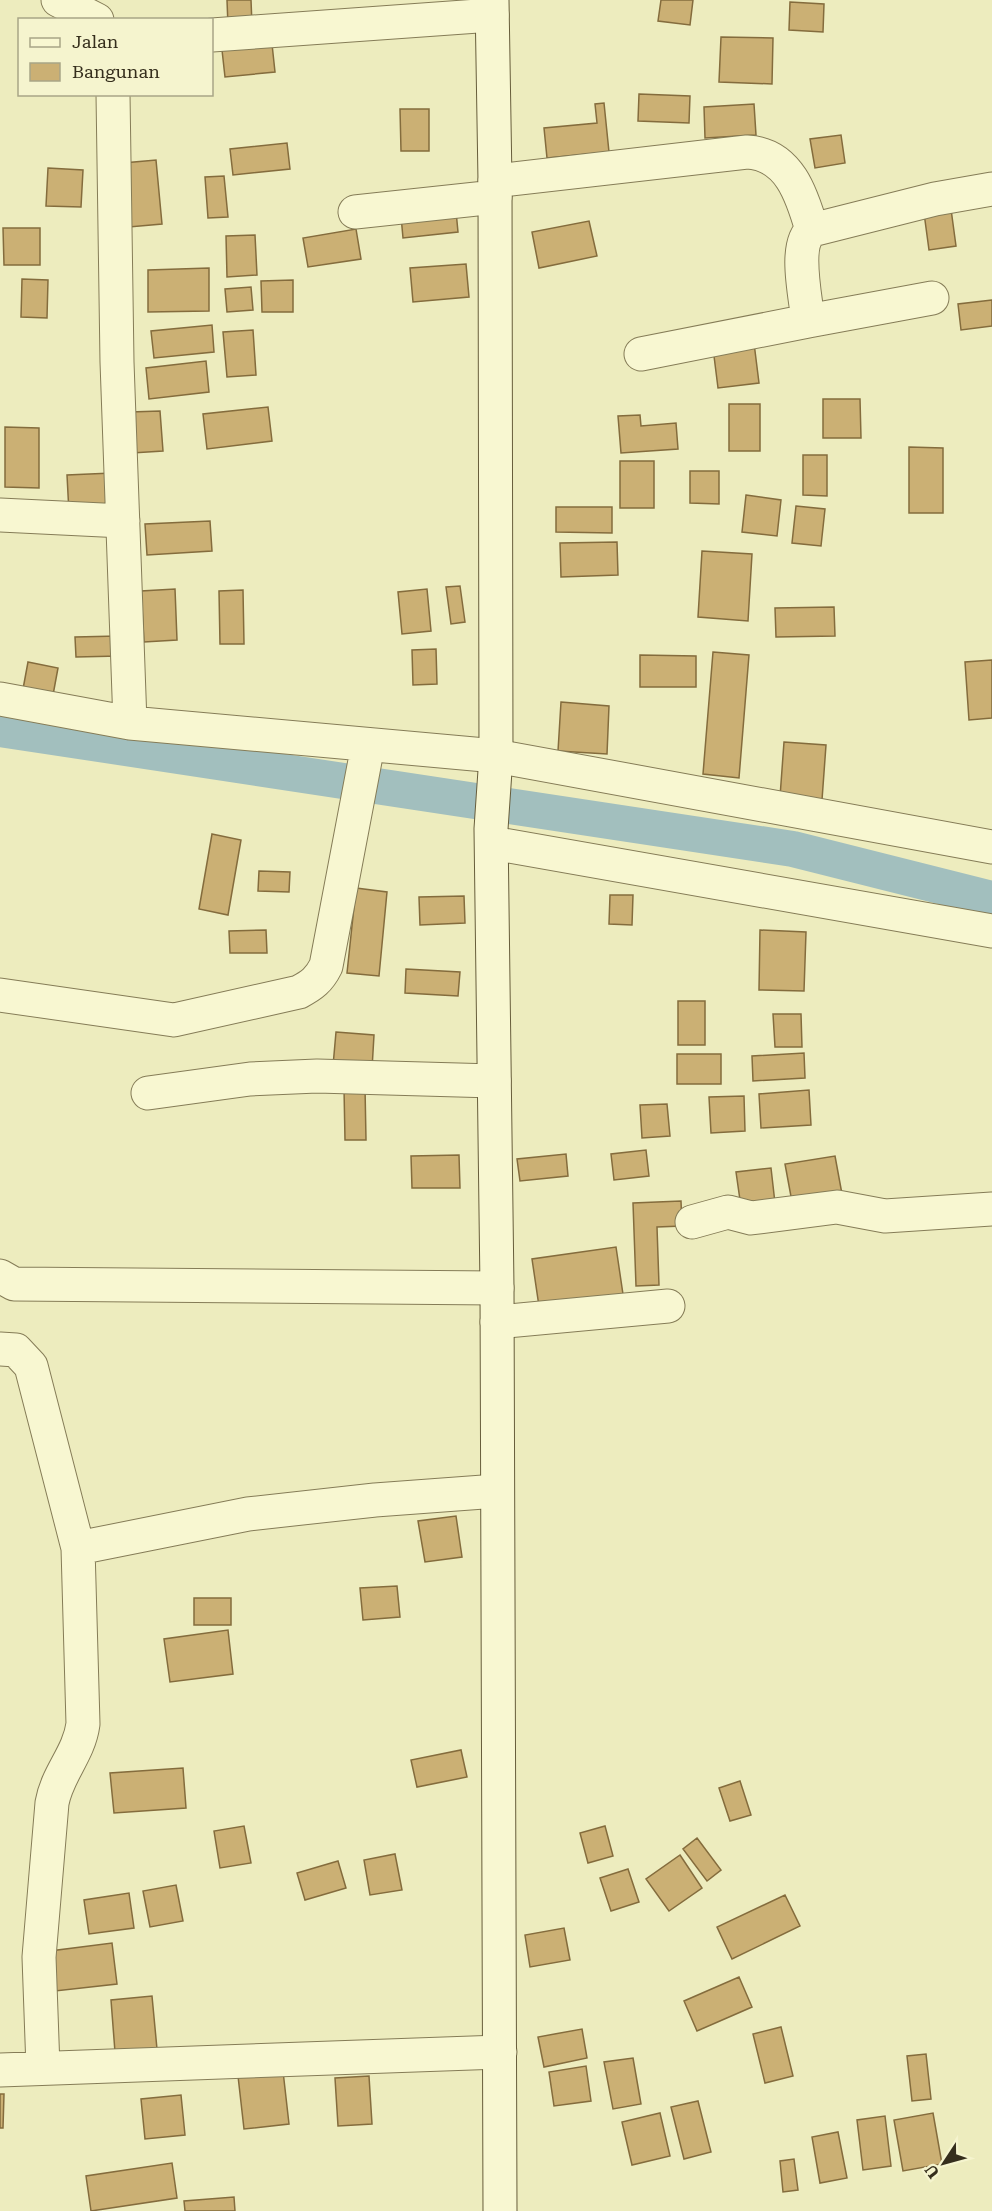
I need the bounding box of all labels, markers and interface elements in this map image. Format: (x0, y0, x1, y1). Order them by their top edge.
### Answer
legend (18, 18, 213, 96)
text: Jalan (72, 31, 119, 52)
text: Bangunan (72, 61, 160, 82)
north arrow (914, 2133, 974, 2193)
text: U (921, 2161, 944, 2182)

